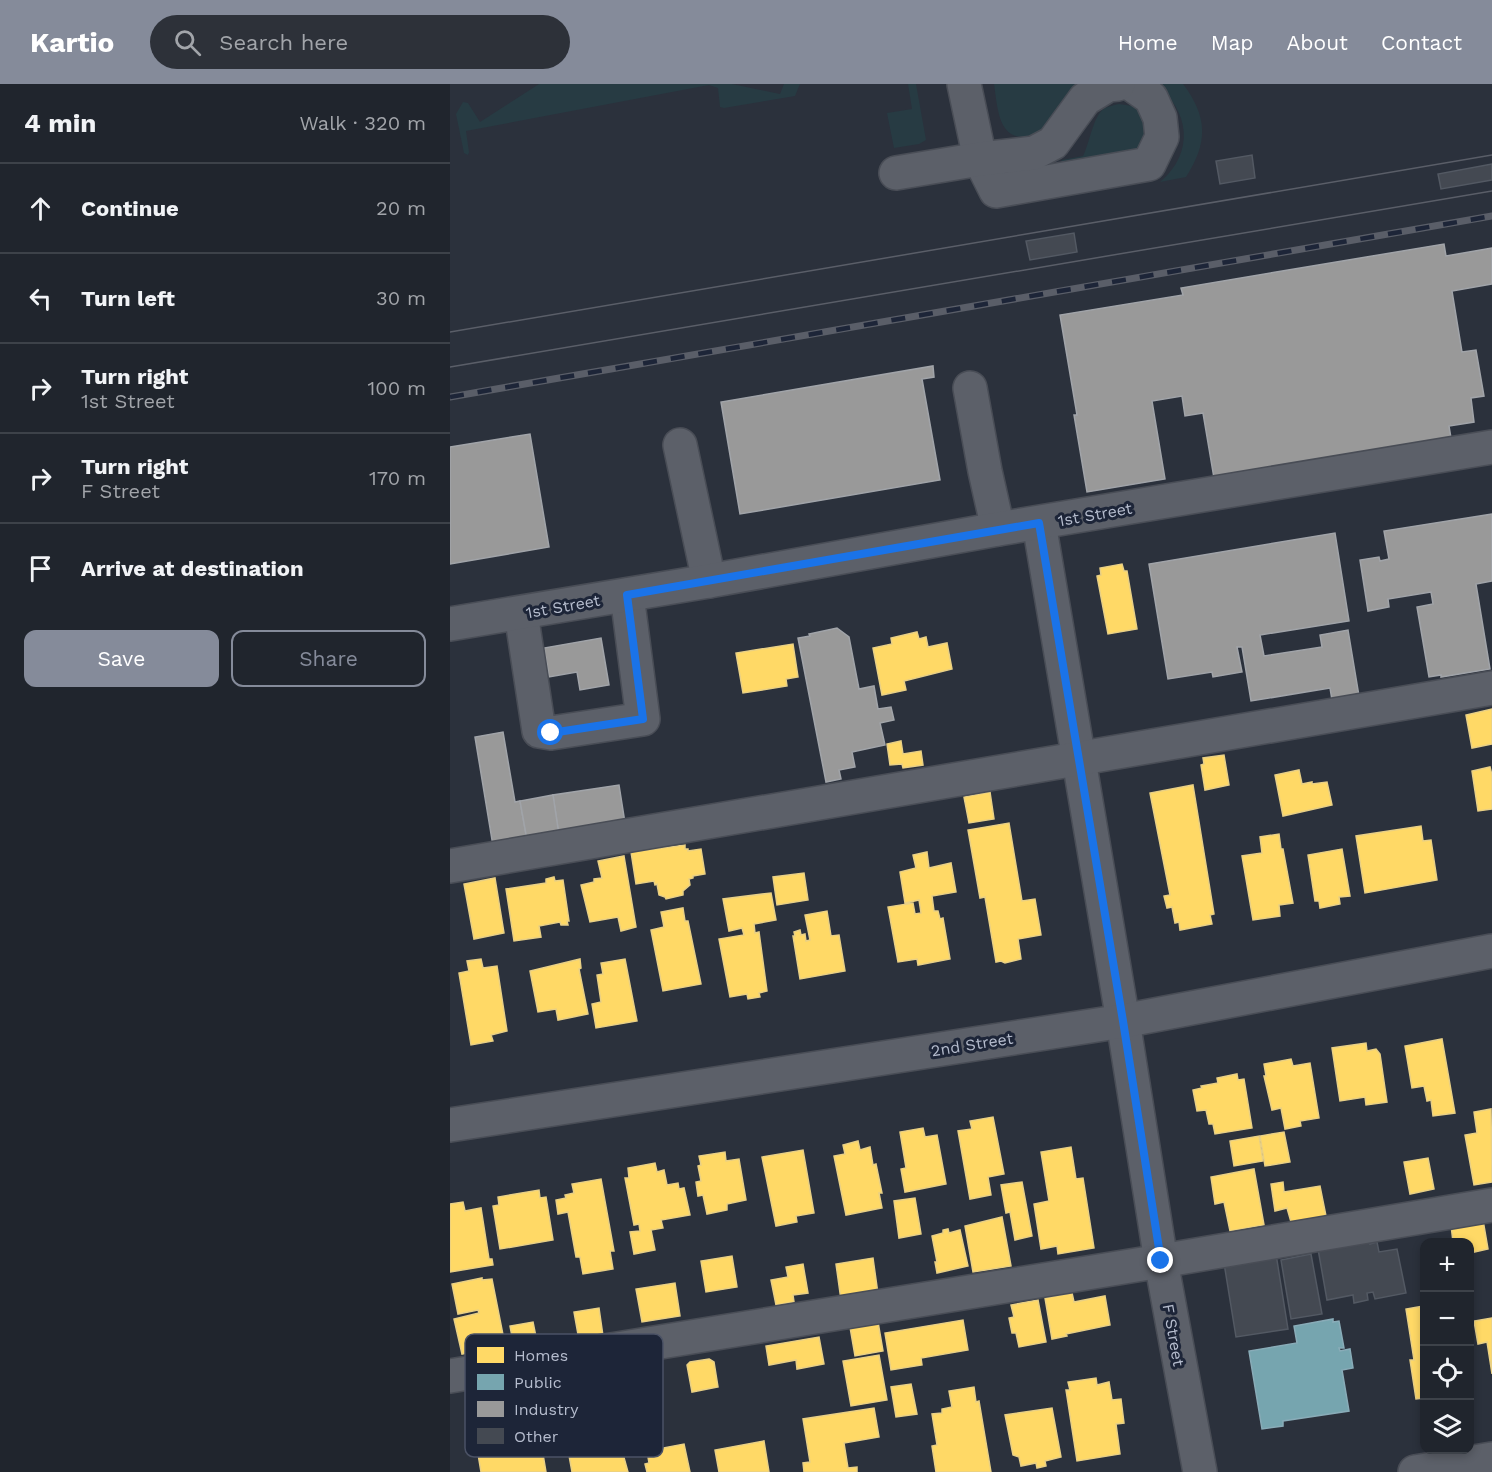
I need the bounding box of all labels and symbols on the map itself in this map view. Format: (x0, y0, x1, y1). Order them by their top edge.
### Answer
street label: 1st Street (1057, 499, 1134, 530)
street label: 1st Street (525, 591, 602, 622)
route start (537, 719, 563, 745)
street label: 2nd Street (930, 1029, 1015, 1060)
route end (1147, 1247, 1173, 1273)
street label: F Street (1159, 1302, 1188, 1368)
legend (465, 1334, 663, 1457)
text: Homes (514, 1346, 568, 1365)
text: Public (514, 1373, 562, 1392)
text: Industry (514, 1400, 579, 1419)
text: Other (514, 1427, 559, 1446)

